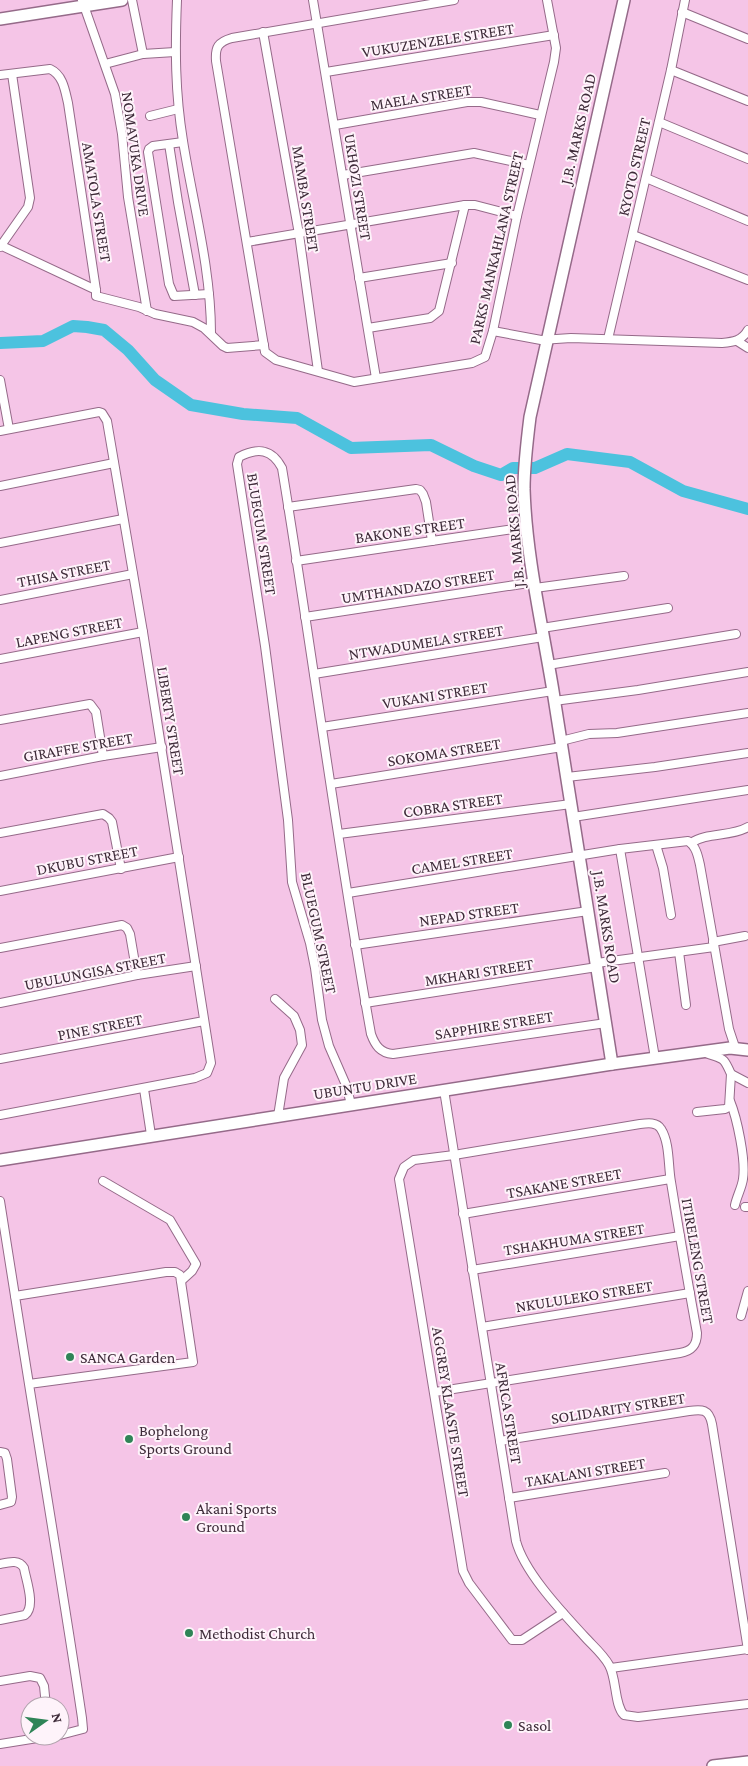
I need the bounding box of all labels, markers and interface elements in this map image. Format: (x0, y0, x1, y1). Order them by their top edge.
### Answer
street label: VUKUZENZELE STREET (361, 20, 516, 60)
street label: J.B. MARKS ROAD (556, 72, 600, 188)
street label: MAELA STREET (369, 81, 473, 113)
street label: NOMAVUKA DRIVE (119, 91, 153, 218)
street label: KYOTO STREET (614, 116, 654, 218)
street label: UKHOZI STREET (341, 132, 375, 242)
street label: AMATOLA STREET (79, 141, 115, 264)
street label: MAMBA STREET (289, 145, 323, 254)
street label: PARKS MANKAHLANA STREET (466, 150, 527, 346)
street label: BLUEGUM STREET (244, 472, 280, 597)
street label: J.B. MARKS ROAD (501, 474, 529, 590)
street label: BAKONE STREET (354, 514, 466, 546)
street label: THISA STREET (16, 556, 112, 590)
street label: UMTHANDAZO STREET (340, 565, 496, 607)
street label: LAPENG STREET (14, 613, 124, 651)
street label: NTWADUMELA STREET (347, 621, 505, 663)
street label: LIBERTY STREET (154, 665, 188, 777)
street label: VUKANI STREET (381, 678, 489, 712)
street label: GIRAFFE STREET (22, 729, 134, 765)
street label: SOKOMA STREET (386, 735, 502, 769)
street label: COBRA STREET (402, 790, 504, 820)
street label: DKUBU STREET (35, 842, 140, 878)
street label: CAMEL STREET (410, 845, 514, 877)
street label: J.B. MARKS ROAD (588, 868, 624, 985)
street label: BLUEGUM STREET (298, 871, 340, 995)
street label: NEPAD STREET (418, 899, 520, 929)
street label: UBULUNGISA STREET (23, 949, 168, 993)
street label: MKHARI STREET (423, 955, 535, 989)
street label: SAPPHIRE STREET (434, 1007, 555, 1043)
street label: PINE STREET (56, 1010, 144, 1044)
street label: UBUNTU DRIVE (312, 1069, 418, 1103)
street label: TSAKANE STREET (505, 1164, 623, 1201)
street label: ITIRELENG STREET (679, 1197, 717, 1325)
street label: TSHAKHUMA STREET (502, 1219, 646, 1259)
street label: NKULULEKO STREET (514, 1277, 654, 1315)
street label: AGGREY KLAASTE STREET (429, 1326, 473, 1499)
place label: SANCA Garden (80, 1349, 176, 1366)
marker: SANCA Garden (64, 1351, 76, 1363)
street label: AFRICA STREET (493, 1361, 526, 1466)
street label: SOLIDARITY STREET (550, 1389, 687, 1427)
place label: Bophelong Sports Ground (139, 1422, 232, 1458)
marker: Bophelong Sports Ground (123, 1433, 135, 1445)
street label: TAKALANI STREET (524, 1454, 647, 1490)
place label: Akani Sports Ground (196, 1500, 277, 1535)
marker: Akani Sports Ground (180, 1511, 192, 1523)
place label: Methodist Church (199, 1625, 316, 1642)
marker: Methodist Church (183, 1627, 195, 1639)
north arrow (20, 1696, 70, 1746)
text: N (49, 1711, 67, 1725)
place label: Sasol (518, 1717, 551, 1734)
marker: Sasol (502, 1719, 514, 1731)

